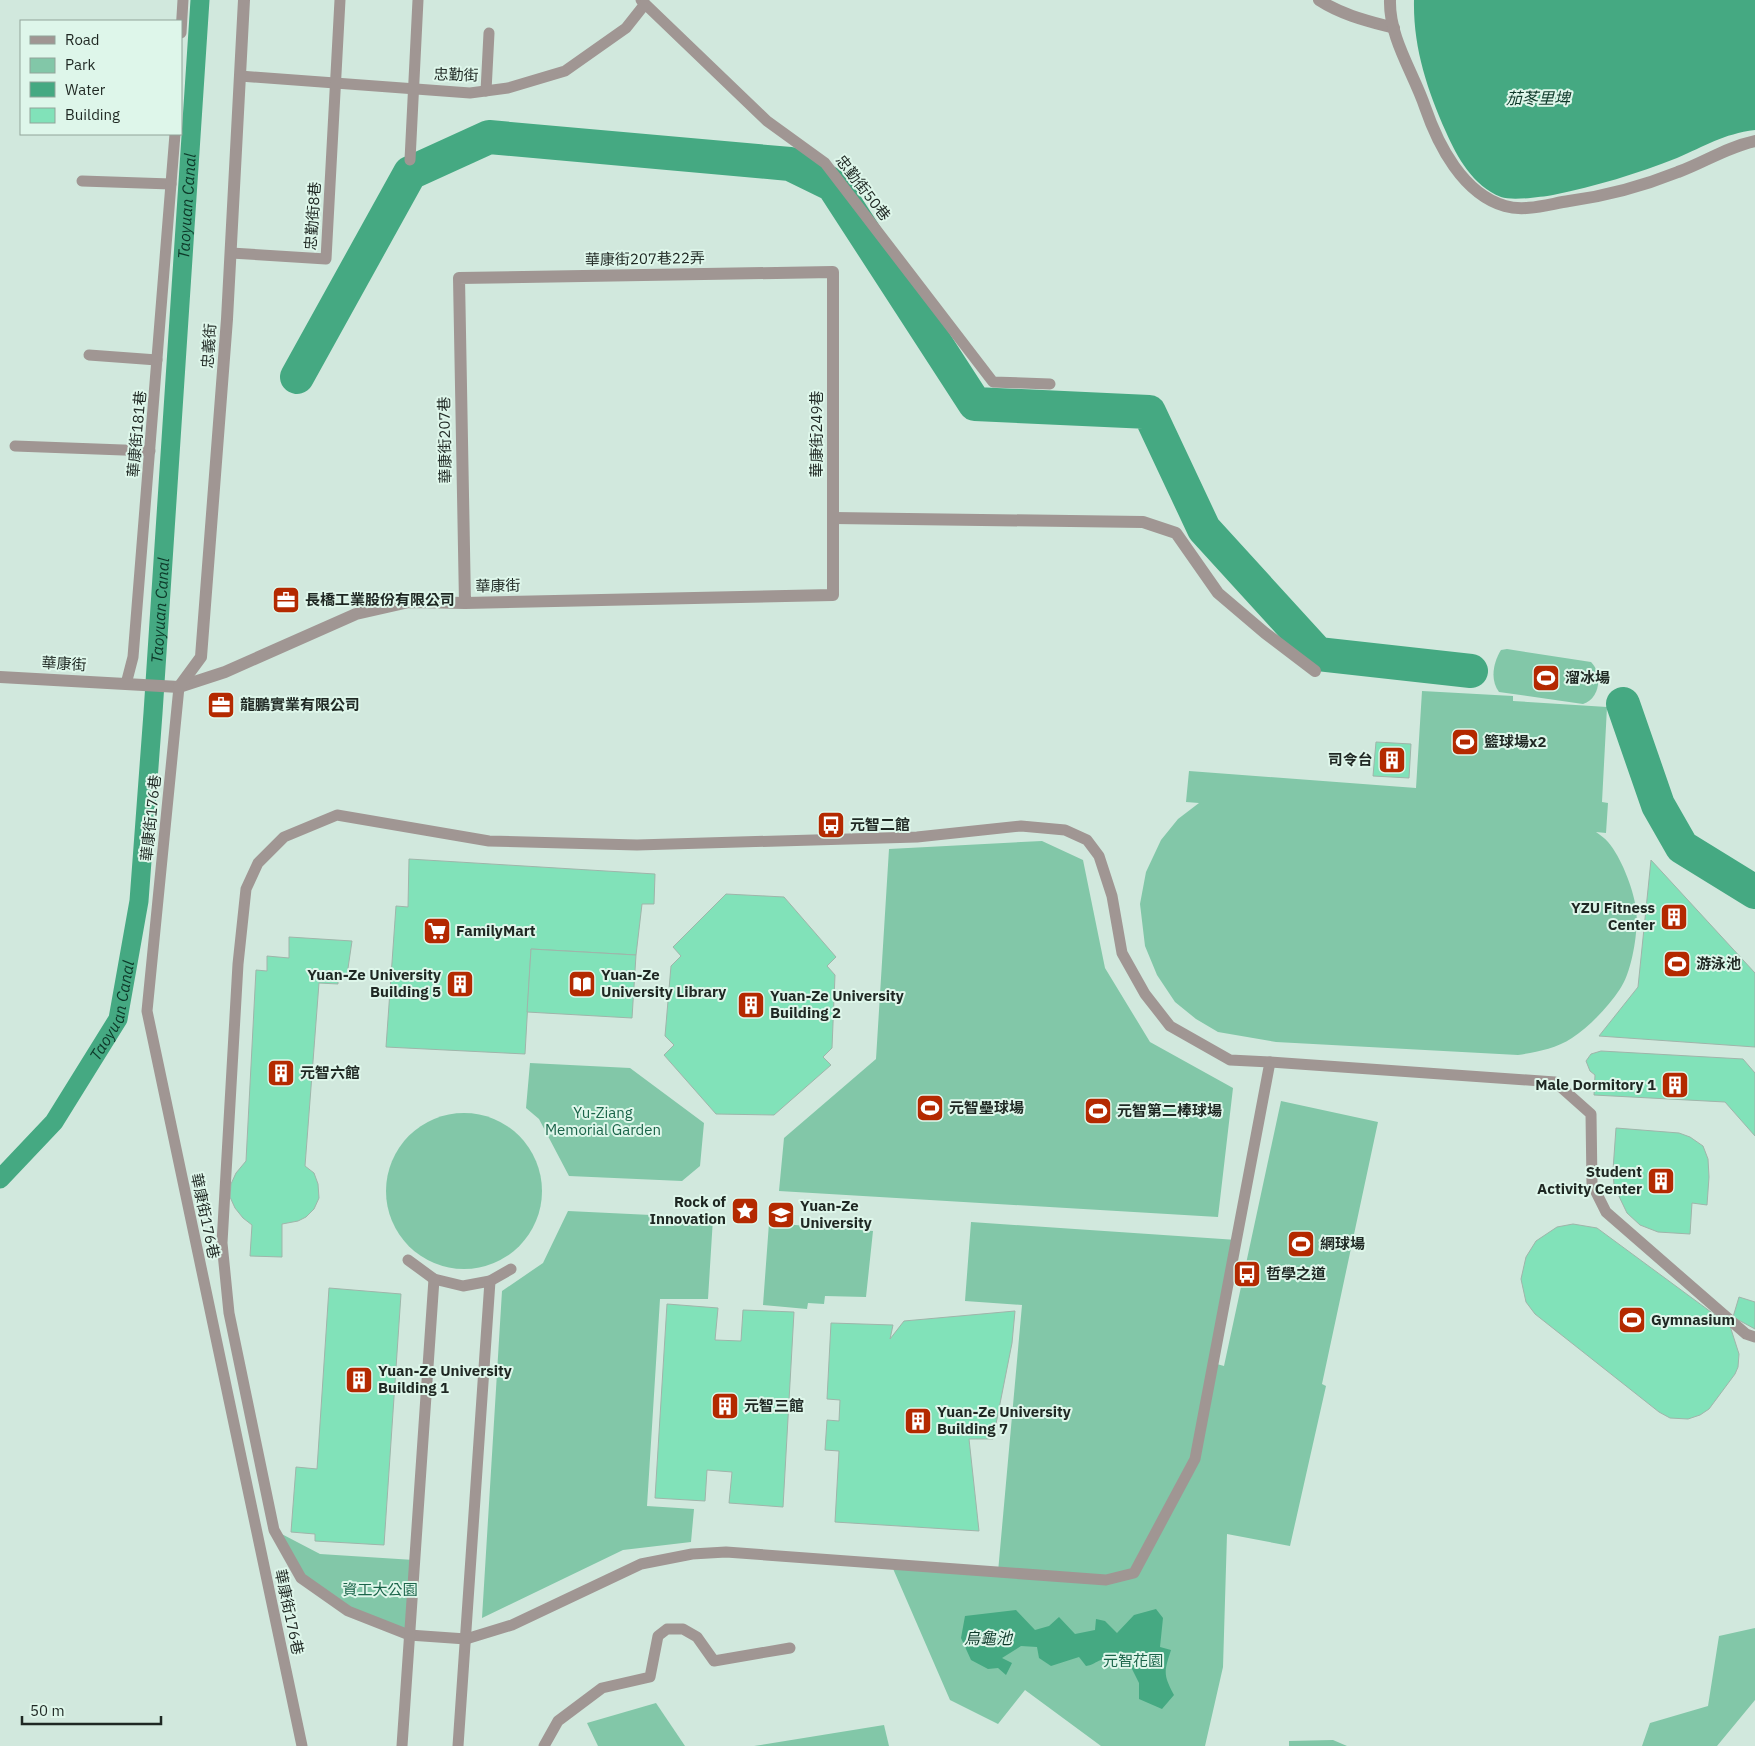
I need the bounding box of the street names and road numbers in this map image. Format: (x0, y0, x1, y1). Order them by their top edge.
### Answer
street label: 忠勤街 (433, 65, 479, 84)
street label: 忠勤街50巷 (832, 151, 895, 224)
street label: 忠勤街8巷 (301, 181, 324, 251)
street label: 華康街207巷22弄 (585, 248, 705, 269)
street label: 忠義街 (197, 323, 220, 369)
street label: 華康街181巷 (123, 390, 150, 478)
street label: 華康街249巷 (807, 390, 826, 478)
street label: 華康街207巷 (434, 396, 455, 484)
street label: 華康街 (475, 576, 521, 595)
street label: 華康街 (41, 653, 87, 674)
street label: 華康街176巷 (137, 774, 164, 862)
street label: 華康街176巷 (187, 1171, 224, 1260)
street label: 華康街176巷 (271, 1567, 308, 1656)

